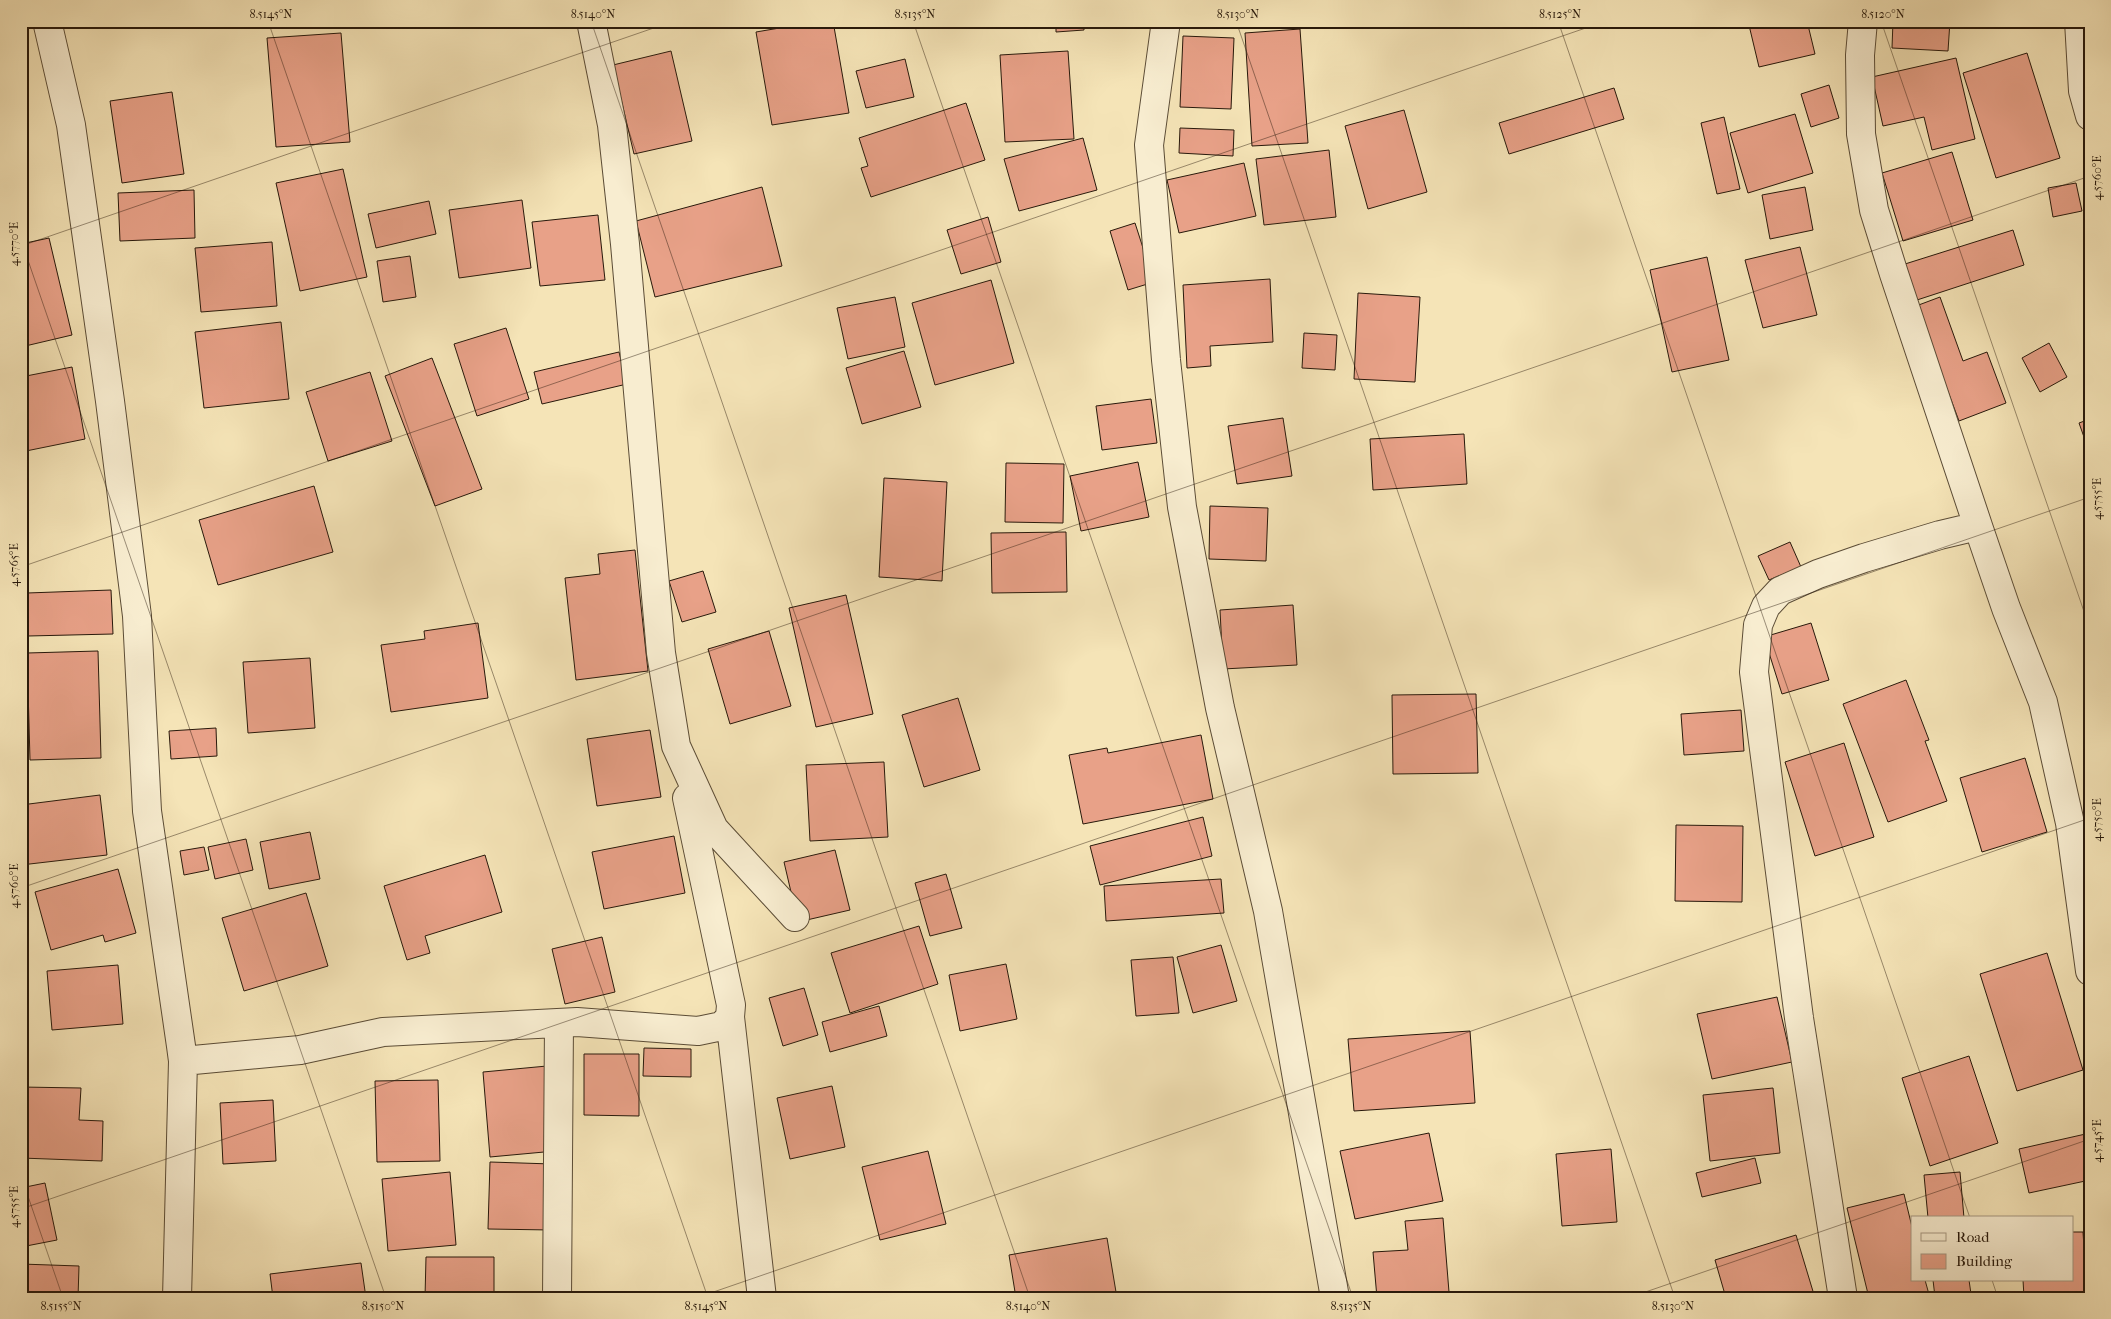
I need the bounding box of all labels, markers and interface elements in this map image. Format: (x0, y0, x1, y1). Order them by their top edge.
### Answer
text: 8.5145°N (250, 7, 292, 21)
text: 8.5140°N (571, 7, 615, 21)
text: 8.5135°N (895, 7, 935, 21)
text: 8.5130°N (1217, 7, 1259, 21)
text: 8.5125°N (1539, 7, 1581, 21)
text: 8.5120°N (1861, 7, 1905, 21)
text: 4.5760°E (2090, 155, 2104, 201)
text: 4.5770°E (7, 222, 21, 266)
text: 4.5755°E (2090, 478, 2104, 520)
text: 4.5765°E (7, 543, 21, 587)
text: 4.5750°E (2090, 798, 2104, 842)
text: 4.5760°E (7, 863, 21, 909)
text: 4.5745°E (2090, 1119, 2104, 1163)
text: 4.5755°E (7, 1186, 21, 1228)
legend (1911, 1216, 2074, 1282)
text: Road (1956, 1228, 1990, 1246)
text: Building (1956, 1252, 2013, 1270)
text: 8.5155°N (40, 1299, 82, 1313)
text: 8.5150°N (362, 1299, 404, 1313)
text: 8.5145°N (685, 1299, 727, 1313)
text: 8.5140°N (1006, 1299, 1050, 1313)
text: 8.5135°N (1331, 1299, 1371, 1313)
text: 8.5130°N (1652, 1299, 1694, 1313)

